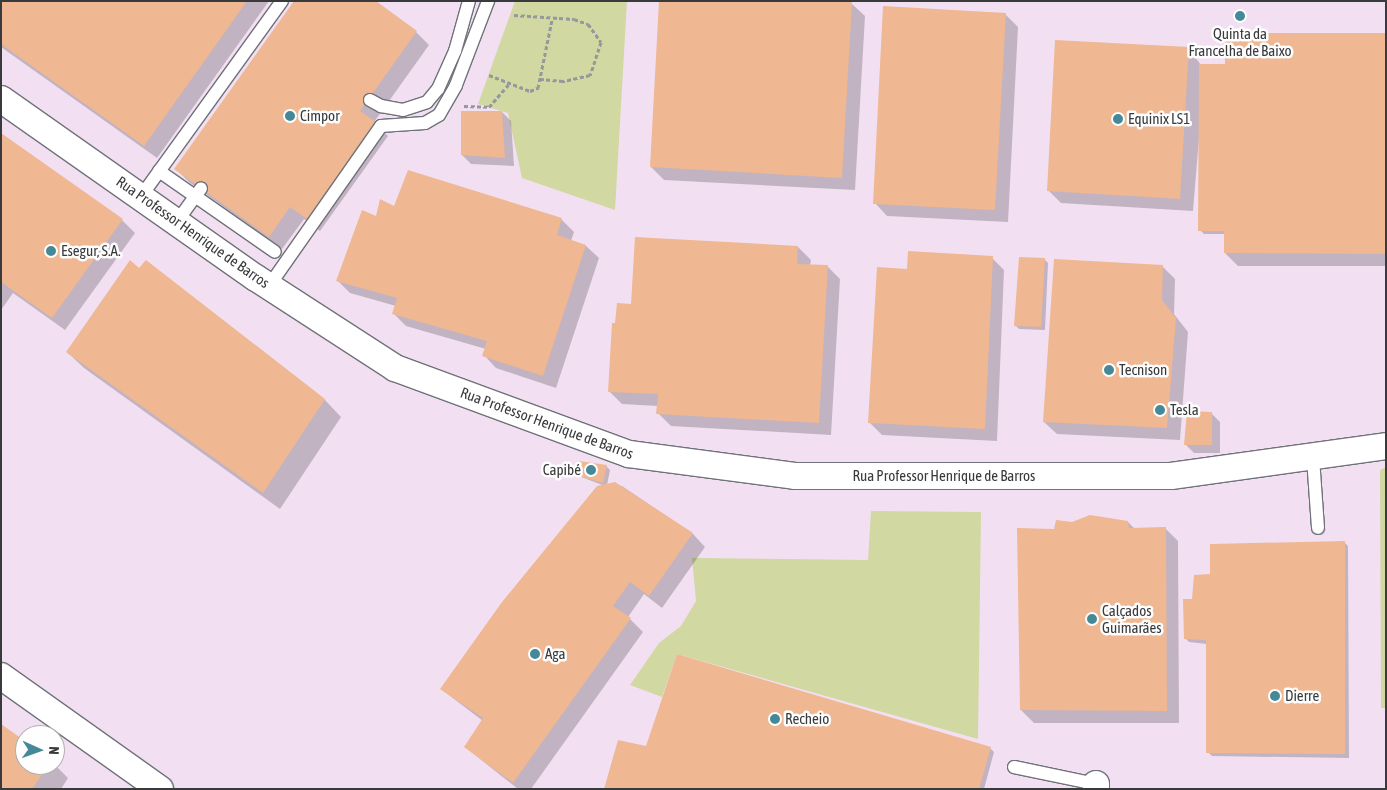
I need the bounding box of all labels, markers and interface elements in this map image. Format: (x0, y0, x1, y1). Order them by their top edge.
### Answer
marker: Quinta da Francelha de Baixo (1234, 10, 1246, 22)
place label: Quinta da Francelha de Baixo (1188, 24, 1292, 59)
place label: Cimpor (300, 107, 340, 125)
marker: Cimpor (284, 110, 296, 122)
place label: Equinix LS1 (1128, 110, 1190, 128)
marker: Equinix LS1 (1112, 113, 1124, 125)
street label: Rua Professor Henrique de Barros (113, 172, 273, 292)
place label: Esegur, S.A. (61, 242, 121, 260)
marker: Esegur, S.A. (45, 245, 57, 257)
place label: Tecnison (1119, 361, 1167, 379)
marker: Tecnison (1103, 364, 1115, 376)
street label: Rua Professor Henrique de Barros (458, 383, 636, 463)
place label: Tesla (1170, 401, 1199, 419)
marker: Tesla (1154, 404, 1166, 416)
place label: Capibé (543, 461, 581, 479)
marker: Capibé (585, 464, 597, 476)
street label: Rua Professor Henrique de Barros (853, 467, 1035, 485)
place label: Calçados Guimarães (1102, 601, 1162, 636)
marker: Calçados Guimarães (1086, 613, 1098, 625)
place label: Aga (545, 645, 565, 663)
marker: Aga (529, 648, 541, 660)
place label: Dierre (1285, 687, 1319, 705)
marker: Dierre (1269, 690, 1281, 702)
place label: Recheio (785, 710, 829, 728)
marker: Recheio (769, 713, 781, 725)
north arrow (15, 725, 65, 775)
text: N (46, 746, 62, 755)

